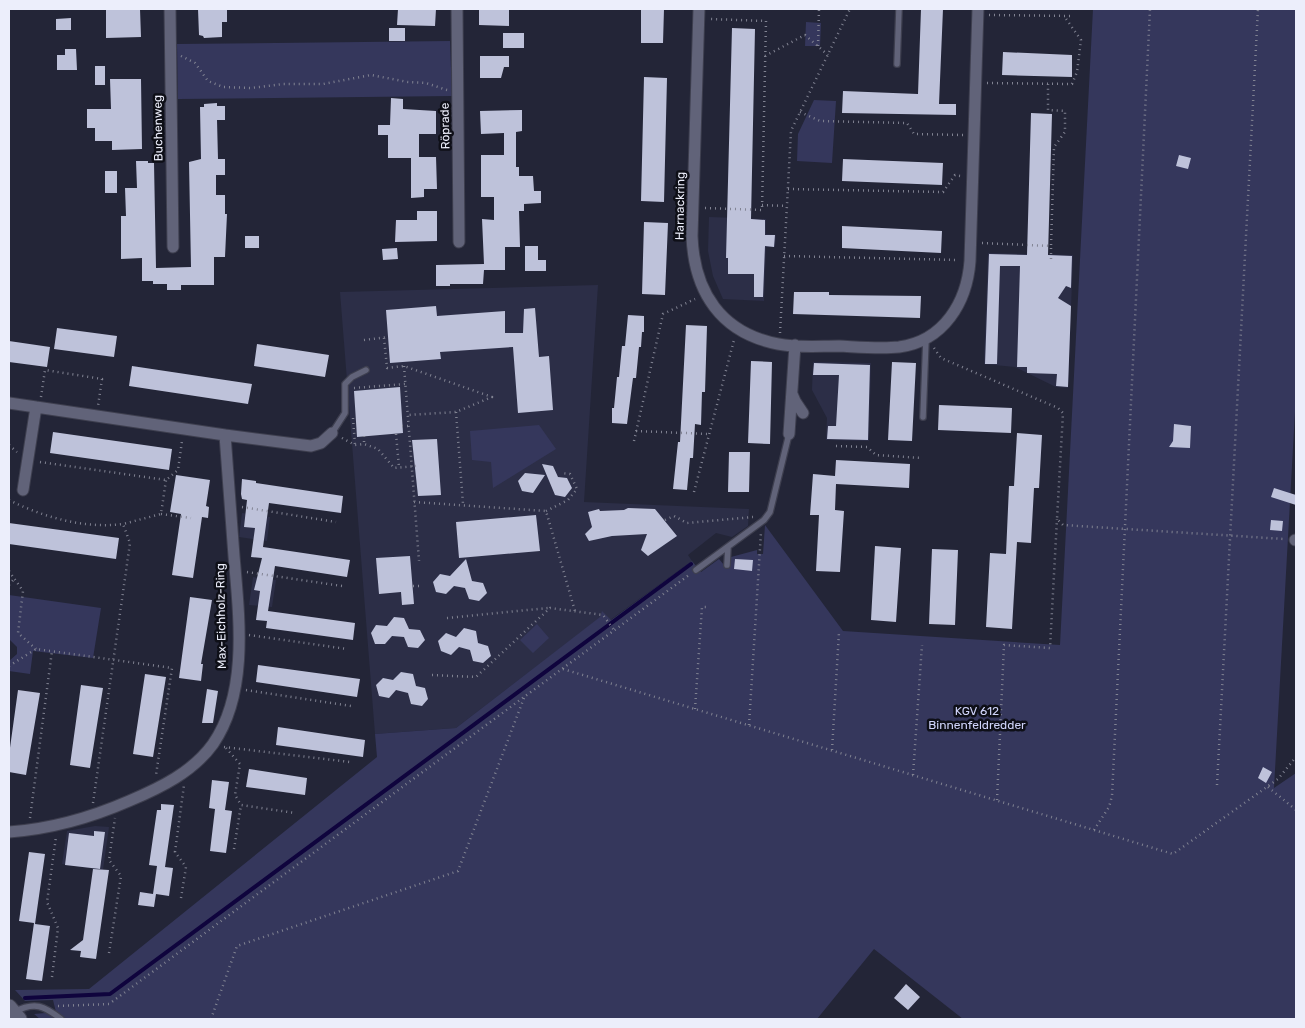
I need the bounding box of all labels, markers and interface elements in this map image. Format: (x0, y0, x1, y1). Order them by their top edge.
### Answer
street label: Buchenweg (150, 95, 166, 161)
street label: Röprade (438, 102, 452, 150)
street label: Harnackring (672, 172, 688, 240)
street label: Max-Eichholz-Ring (213, 563, 229, 669)
park label: KGV 612 Binnenfeldredder (928, 704, 1026, 732)

